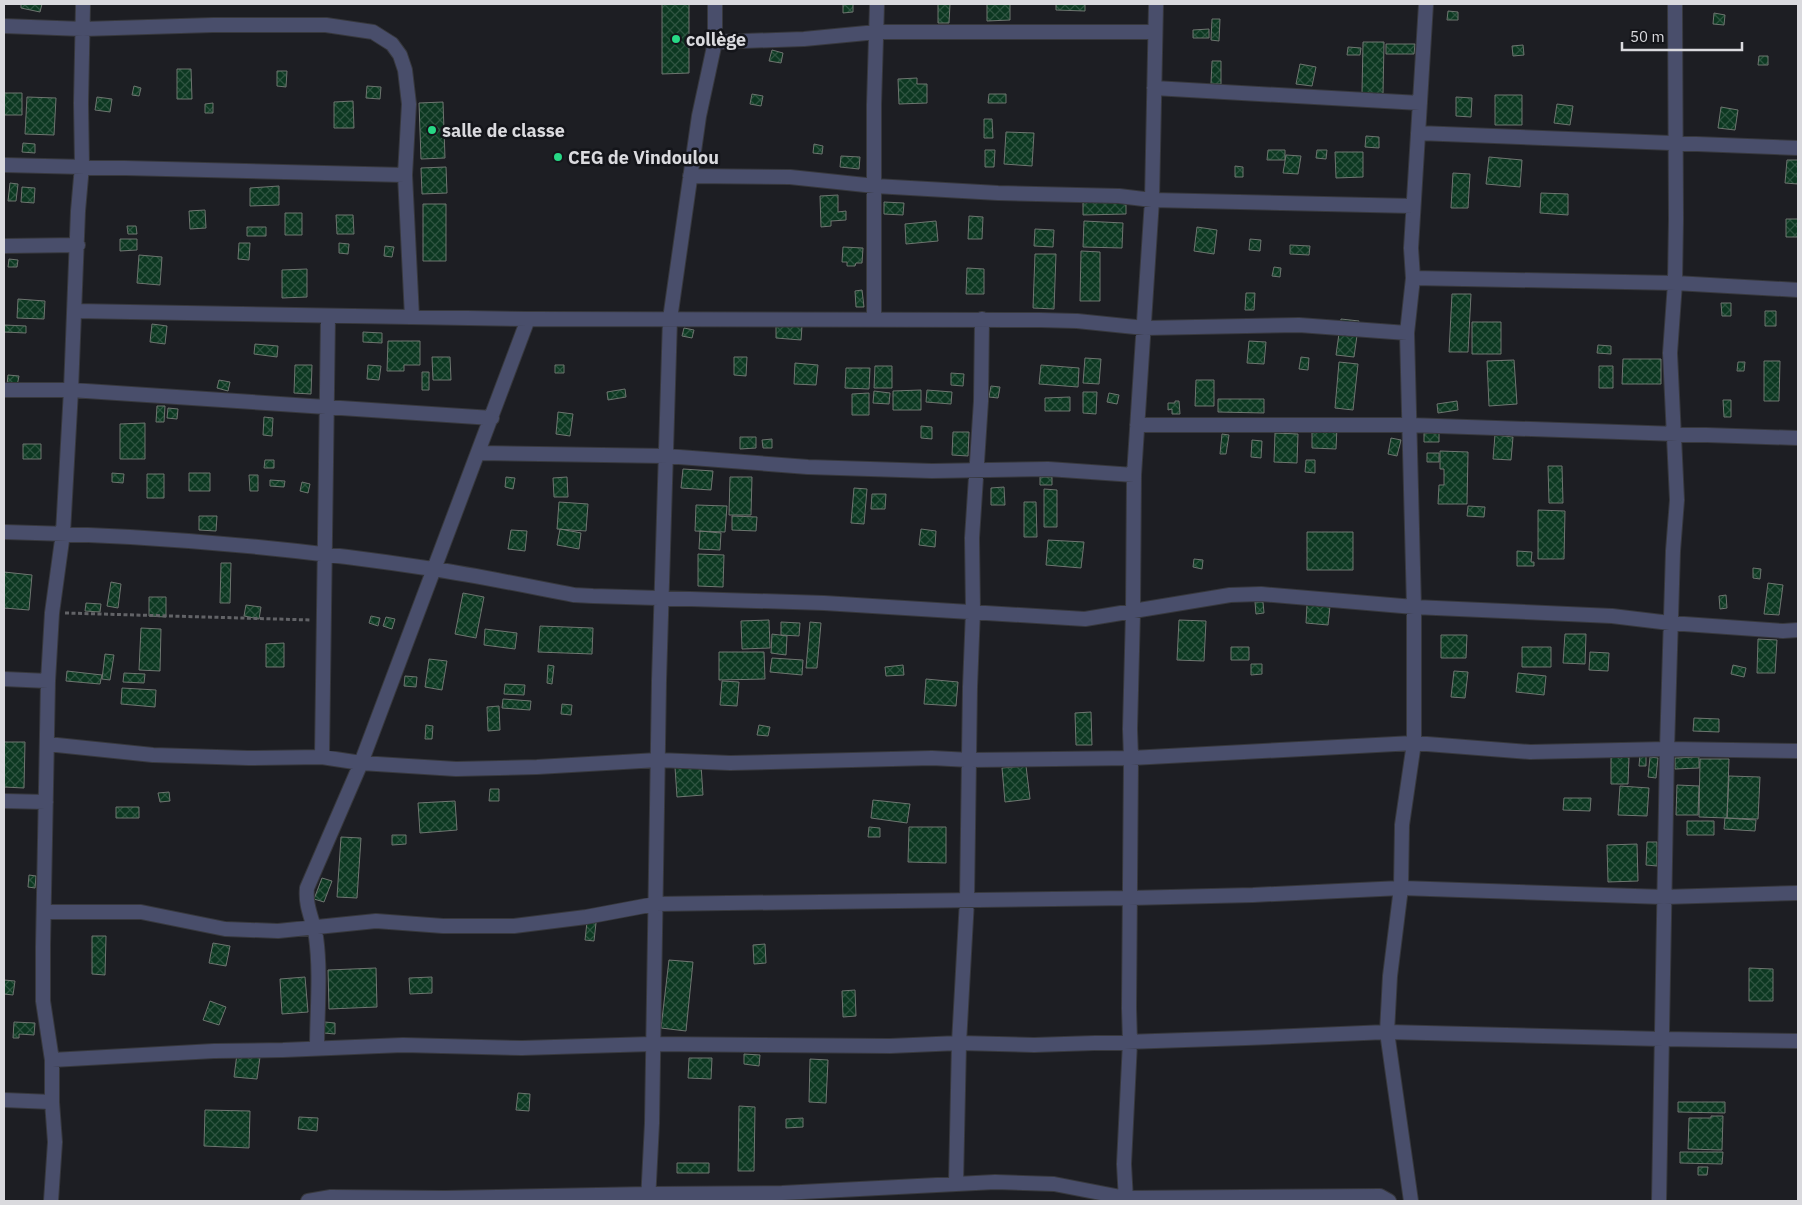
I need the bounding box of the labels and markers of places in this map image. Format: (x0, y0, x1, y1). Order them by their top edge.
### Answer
place label: collège (686, 28, 746, 51)
marker: collège (670, 33, 682, 45)
place label: salle de classe (442, 119, 565, 142)
marker: salle de classe (426, 124, 438, 136)
place label: CEG de Vindoulou (568, 146, 719, 169)
marker: CEG de Vindoulou (552, 151, 564, 163)

